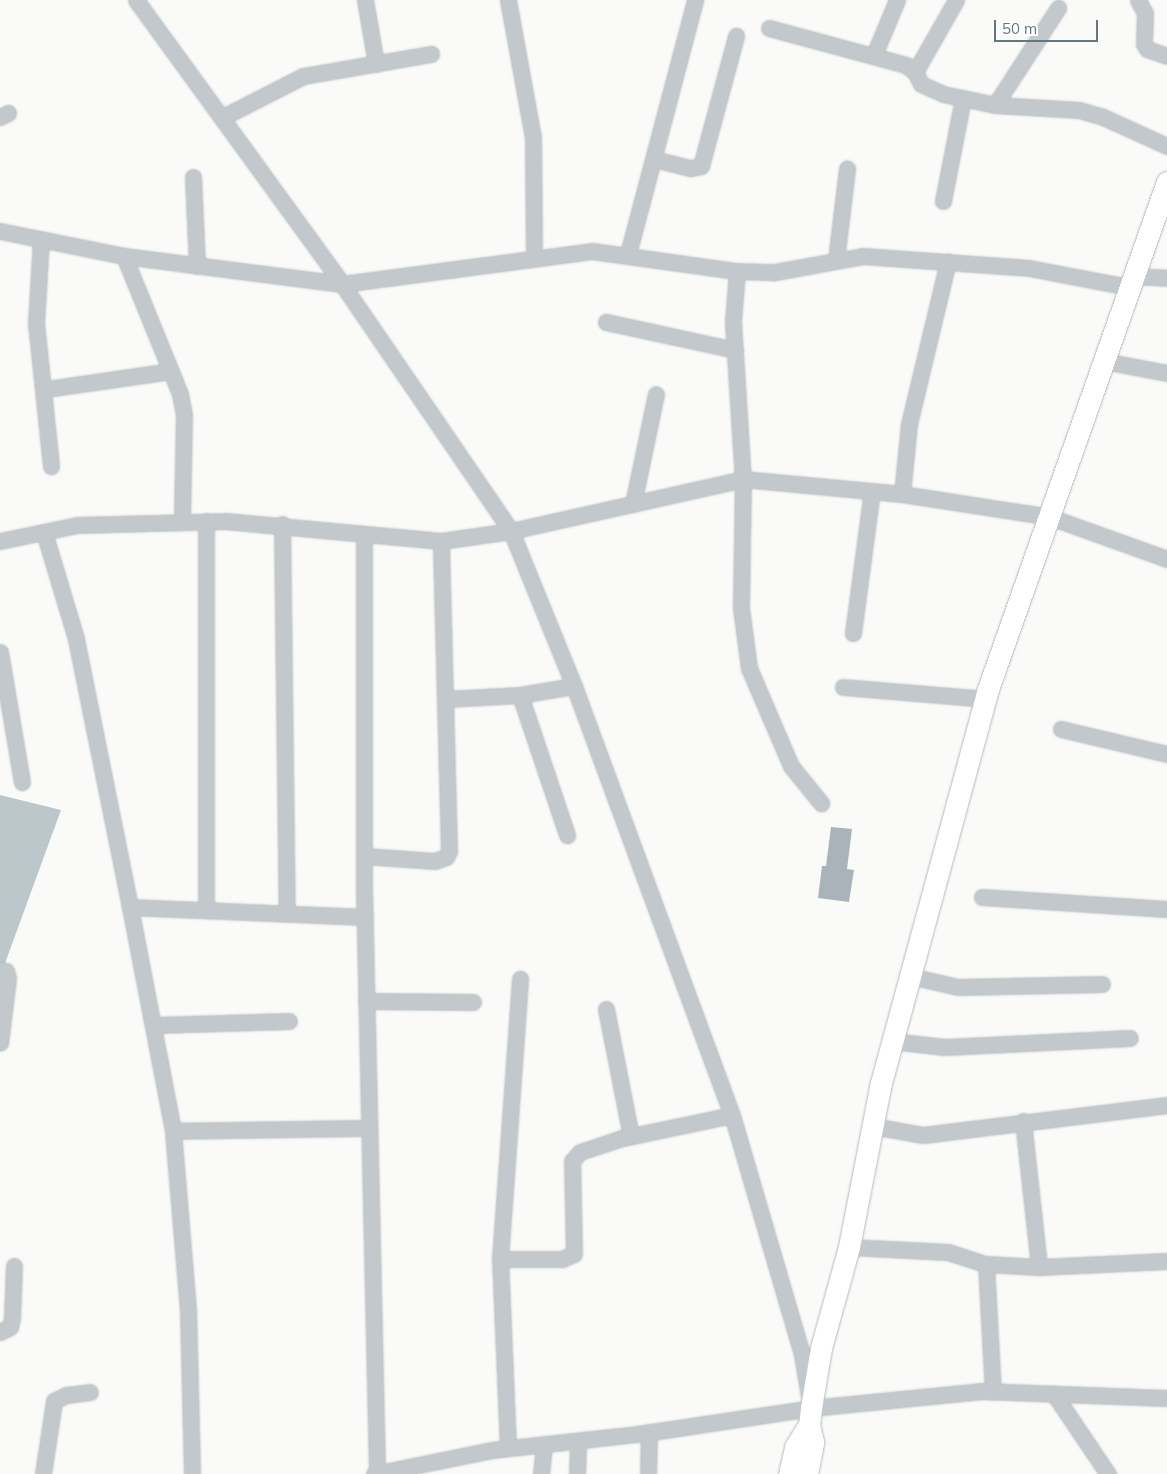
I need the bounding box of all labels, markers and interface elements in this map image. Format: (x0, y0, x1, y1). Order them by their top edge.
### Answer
scale bar (997, 10, 1101, 42)
text: 50 m (1002, 19, 1037, 38)

